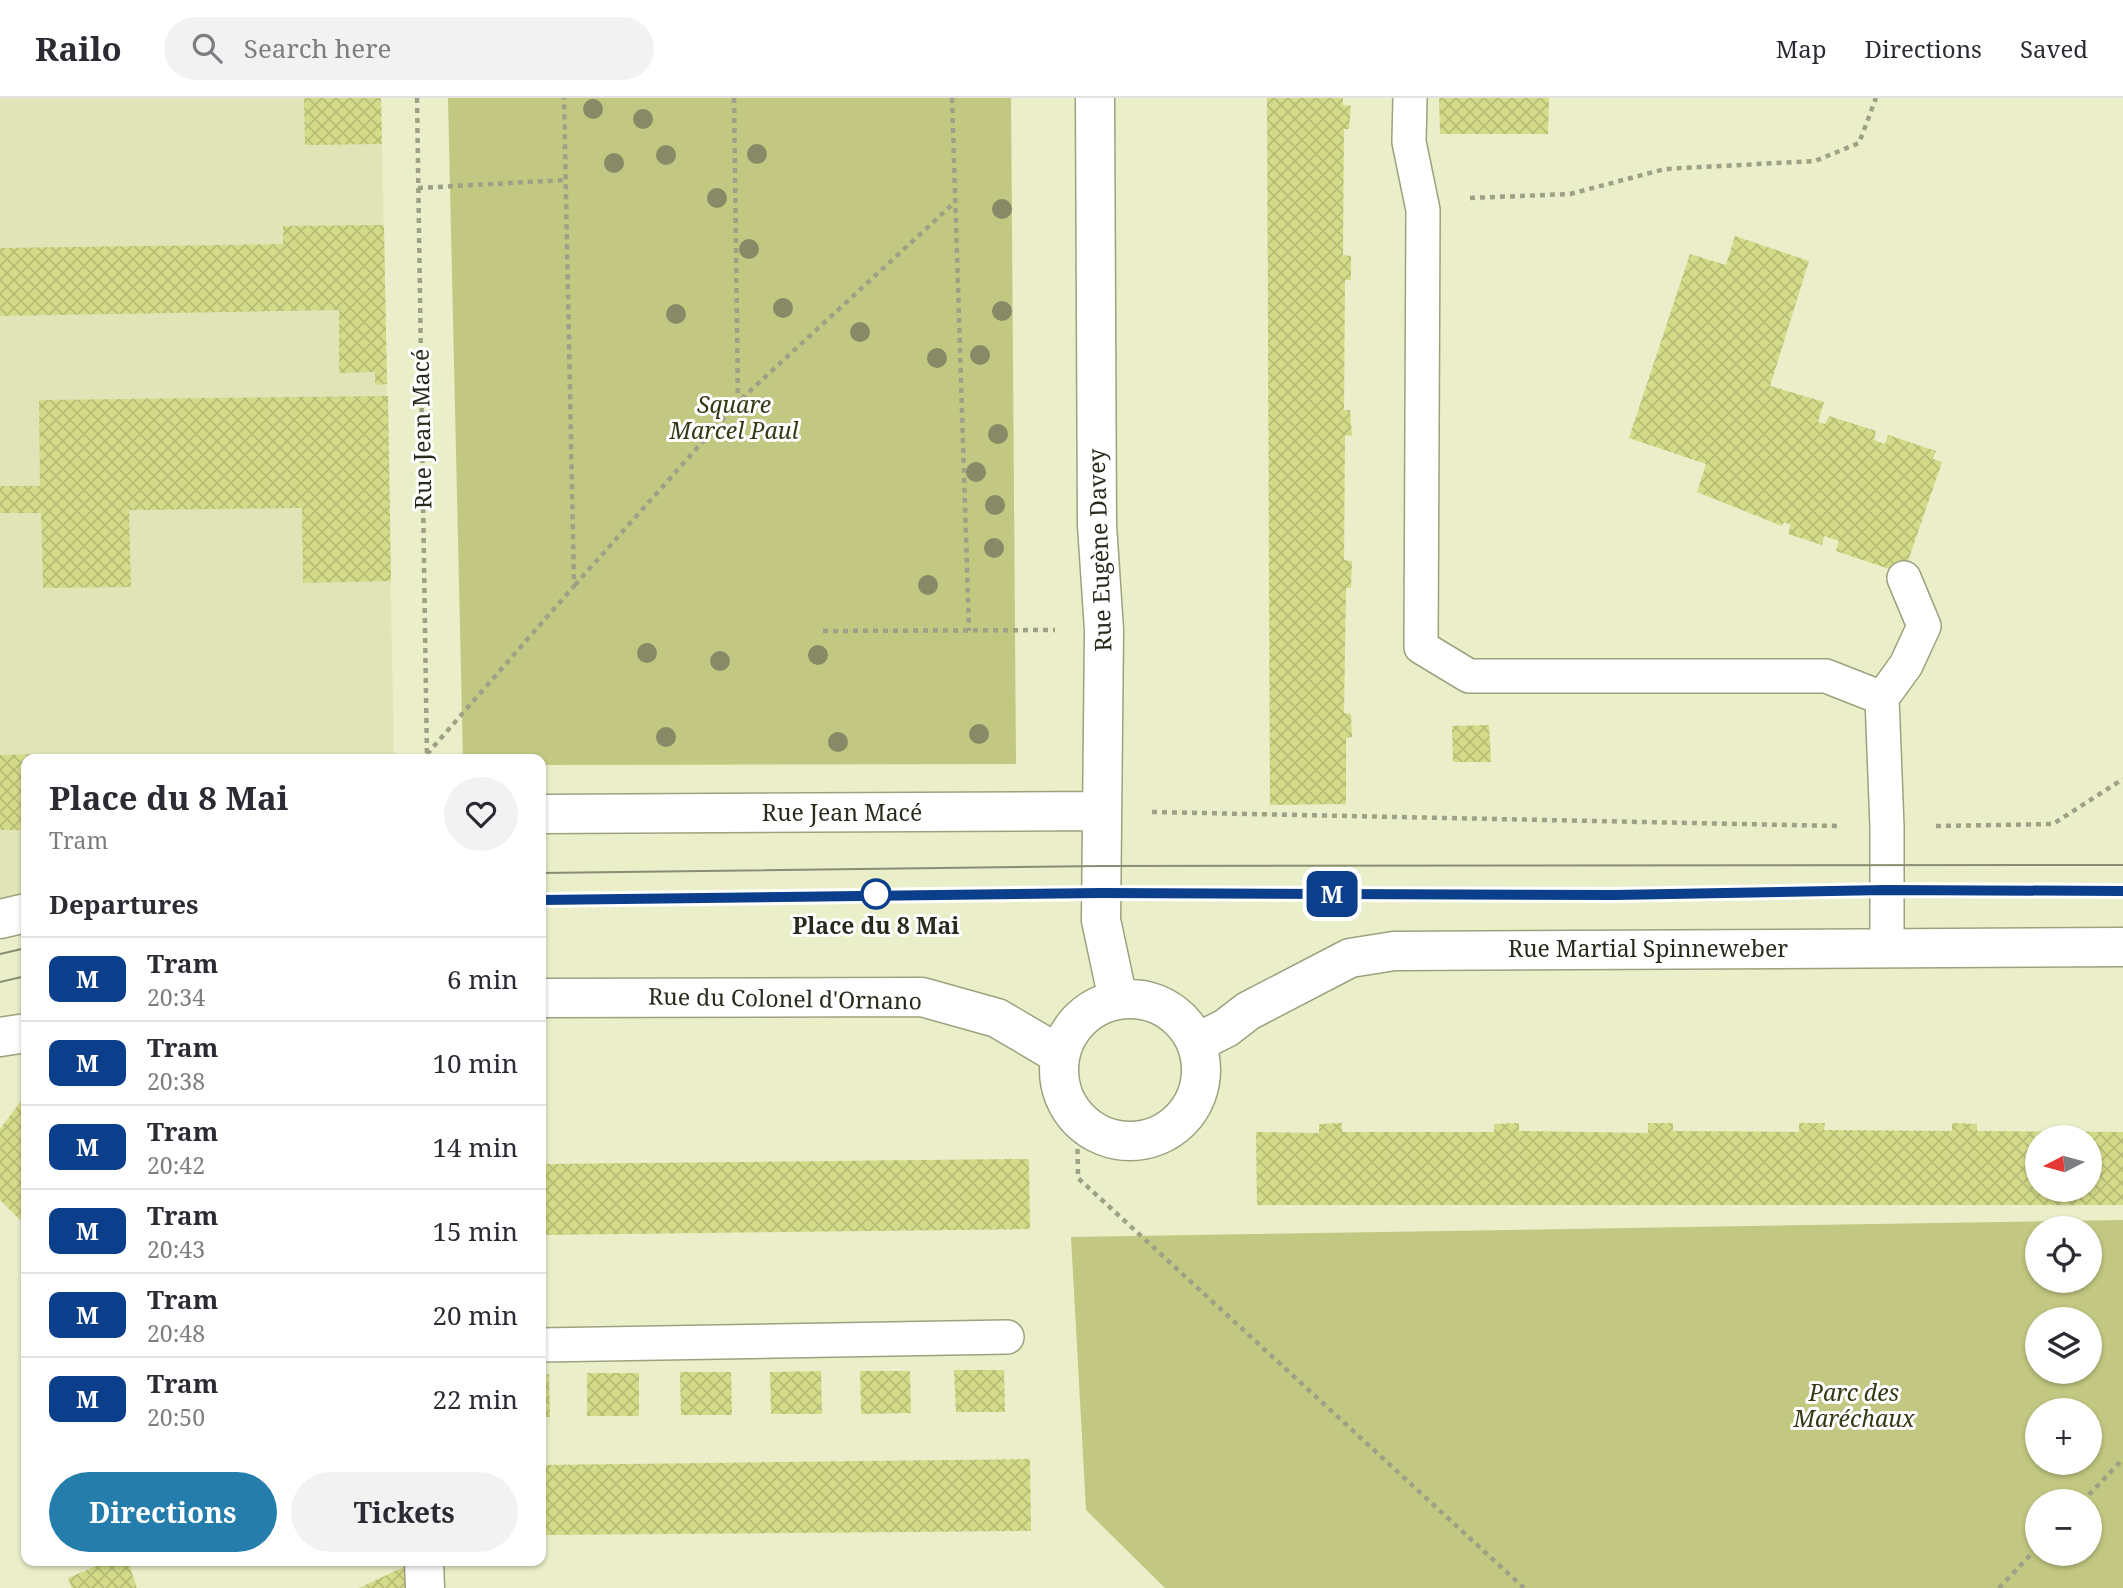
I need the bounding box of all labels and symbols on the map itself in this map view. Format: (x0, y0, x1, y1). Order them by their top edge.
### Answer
street label: Rue Jean Macé (404, 349, 438, 509)
park label: Square Marcel Paul (668, 388, 799, 446)
street label: Rue Eugène Davey (1079, 448, 1119, 652)
street label: Rue Jean Macé (762, 796, 922, 828)
line badge: M (1309, 871, 1355, 917)
marker: Place du 8 Mai (861, 879, 891, 909)
place label: Place du 8 Mai (793, 909, 959, 941)
street label: Rue Martial Spinneweber (1508, 932, 1788, 964)
street label: Rue du Colonel d'Ornano (648, 980, 922, 1016)
north arrow (2025, 1125, 2102, 1202)
park label: Parc des Maréchaux (1792, 1376, 1915, 1434)

